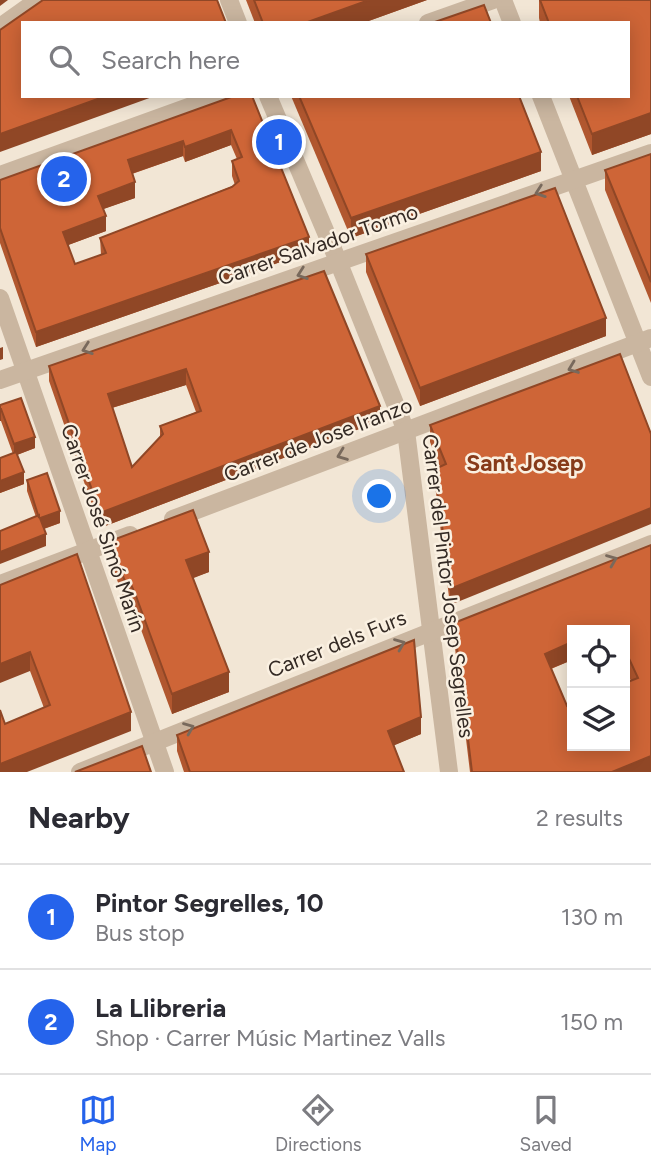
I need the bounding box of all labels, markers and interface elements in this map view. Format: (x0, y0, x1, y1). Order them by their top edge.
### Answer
search box (21, 21, 630, 98)
icon: search (45, 41, 83, 79)
text: Search here (101, 44, 240, 76)
pin: 1 (256, 116, 302, 168)
pin: 2 (41, 153, 87, 205)
one-way arrow (535, 184, 547, 198)
street label: Carrer Salvador Tormo (215, 199, 421, 291)
one-way arrow (296, 266, 308, 280)
one-way arrow (82, 341, 94, 355)
one-way arrow (568, 359, 580, 373)
street label: Carrer de Jose Iranzo (220, 392, 416, 487)
street label: Carrer José Simó Marín (56, 421, 151, 635)
street label: Carrer del Pintor Josep Segrelles (417, 433, 480, 739)
one-way arrow (336, 447, 349, 461)
district label: Sant Josep (466, 449, 584, 477)
your location (362, 479, 396, 513)
one-way arrow (605, 554, 617, 568)
street label: Carrer dels Furs (264, 604, 410, 683)
map controls (567, 625, 630, 751)
button: locate (567, 625, 630, 688)
one-way arrow (394, 638, 406, 652)
button: layers (567, 688, 630, 751)
one-way arrow (182, 723, 194, 737)
text: Nearby (28, 799, 130, 836)
text: 2 results (536, 804, 623, 832)
text: Pintor Segrelles, 10 (95, 887, 324, 919)
text: 1 (46, 903, 56, 931)
text: 130 m (561, 903, 623, 931)
text: Bus stop (95, 919, 185, 947)
text: La Llibreria (95, 992, 226, 1024)
text: 2 (44, 1008, 58, 1036)
text: 150 m (560, 1008, 623, 1036)
text: Shop · Carrer Músic Martinez Valls (95, 1024, 445, 1052)
tab: Map (79, 1091, 117, 1156)
tab: Directions (275, 1091, 362, 1156)
tab: Saved (520, 1091, 572, 1156)

